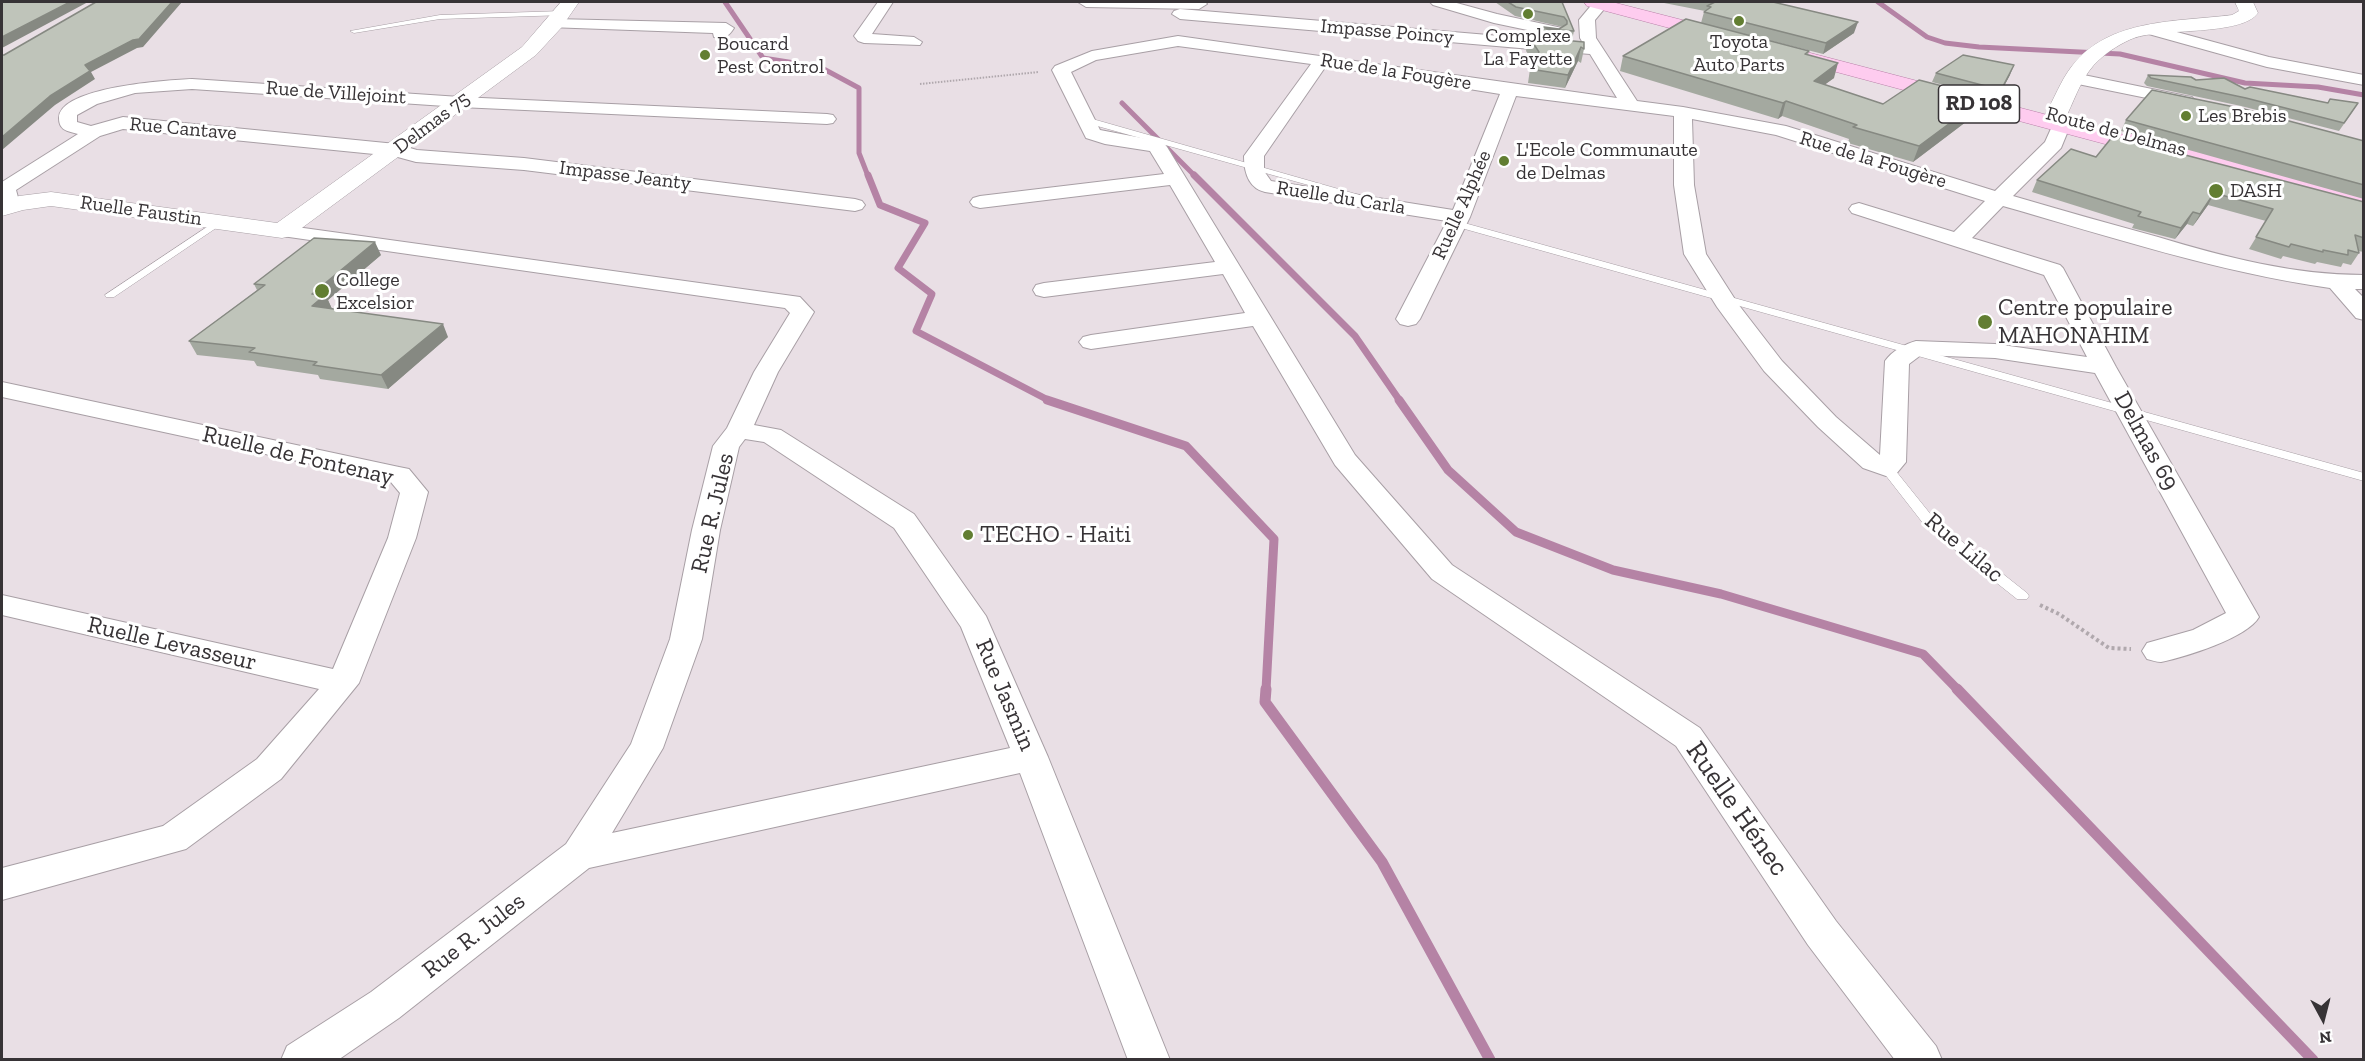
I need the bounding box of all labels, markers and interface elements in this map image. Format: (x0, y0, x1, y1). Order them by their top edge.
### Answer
marker: Complexe La Fayette (1521, 7, 1535, 21)
street label: Impasse Poincy (1319, 14, 1455, 50)
marker: Toyota Auto Parts (1732, 14, 1746, 28)
place label: Complexe La Fayette (1484, 24, 1572, 71)
place label: Toyota Auto Parts (1693, 30, 1785, 77)
place label: Boucard Pest Control (717, 32, 824, 79)
marker: Boucard Pest Control (698, 48, 712, 62)
street label: Rue de la Fougère (1319, 48, 1473, 96)
street label: Rue de Villejoint (265, 76, 407, 110)
road number: RD 108 (1938, 85, 2020, 123)
street label: Delmas 75 (389, 87, 475, 159)
street label: Route de Delmas (2043, 102, 2189, 162)
place label: Les Brebis (2198, 104, 2287, 128)
marker: Les Brebis (2179, 109, 2193, 123)
street label: Rue Cantave (128, 112, 238, 146)
street label: Rue de la Fougère (1797, 126, 1949, 194)
place label: L'Ecole Communaute de Delmas (1516, 138, 1698, 185)
street label: Ruelle Alphée (1427, 147, 1497, 263)
marker: L'Ecole Communaute de Delmas (1497, 154, 1511, 168)
street label: Impasse Jeanty (558, 156, 692, 196)
street label: Ruelle du Carla (1275, 176, 1407, 220)
place label: DASH (2230, 179, 2282, 203)
marker: DASH (2207, 182, 2225, 200)
street label: Ruelle Faustin (79, 191, 203, 231)
place label: College Excelsior (336, 268, 415, 315)
marker: College Excelsior (313, 282, 331, 300)
place label: Centre populaire MAHONAHIM (1998, 294, 2172, 350)
marker: Centre populaire MAHONAHIM (1976, 313, 1994, 331)
street label: Delmas 69 (2107, 387, 2185, 495)
street label: Ruelle de Fontenay (200, 420, 396, 492)
street label: Rue R. Jules (685, 450, 741, 576)
street label: Rue Lilac (1919, 507, 2009, 589)
place label: TECHO - Haiti (980, 521, 1131, 549)
marker: TECHO - Haiti (961, 528, 975, 542)
street label: Ruelle Levasseur (85, 611, 259, 677)
street label: Rue Jasmin (969, 635, 1041, 755)
street label: Ruelle Hénec (1678, 735, 1796, 883)
street label: Rue R. Jules (417, 887, 531, 985)
north arrow (2293, 989, 2353, 1049)
text: N (2318, 1027, 2332, 1048)

